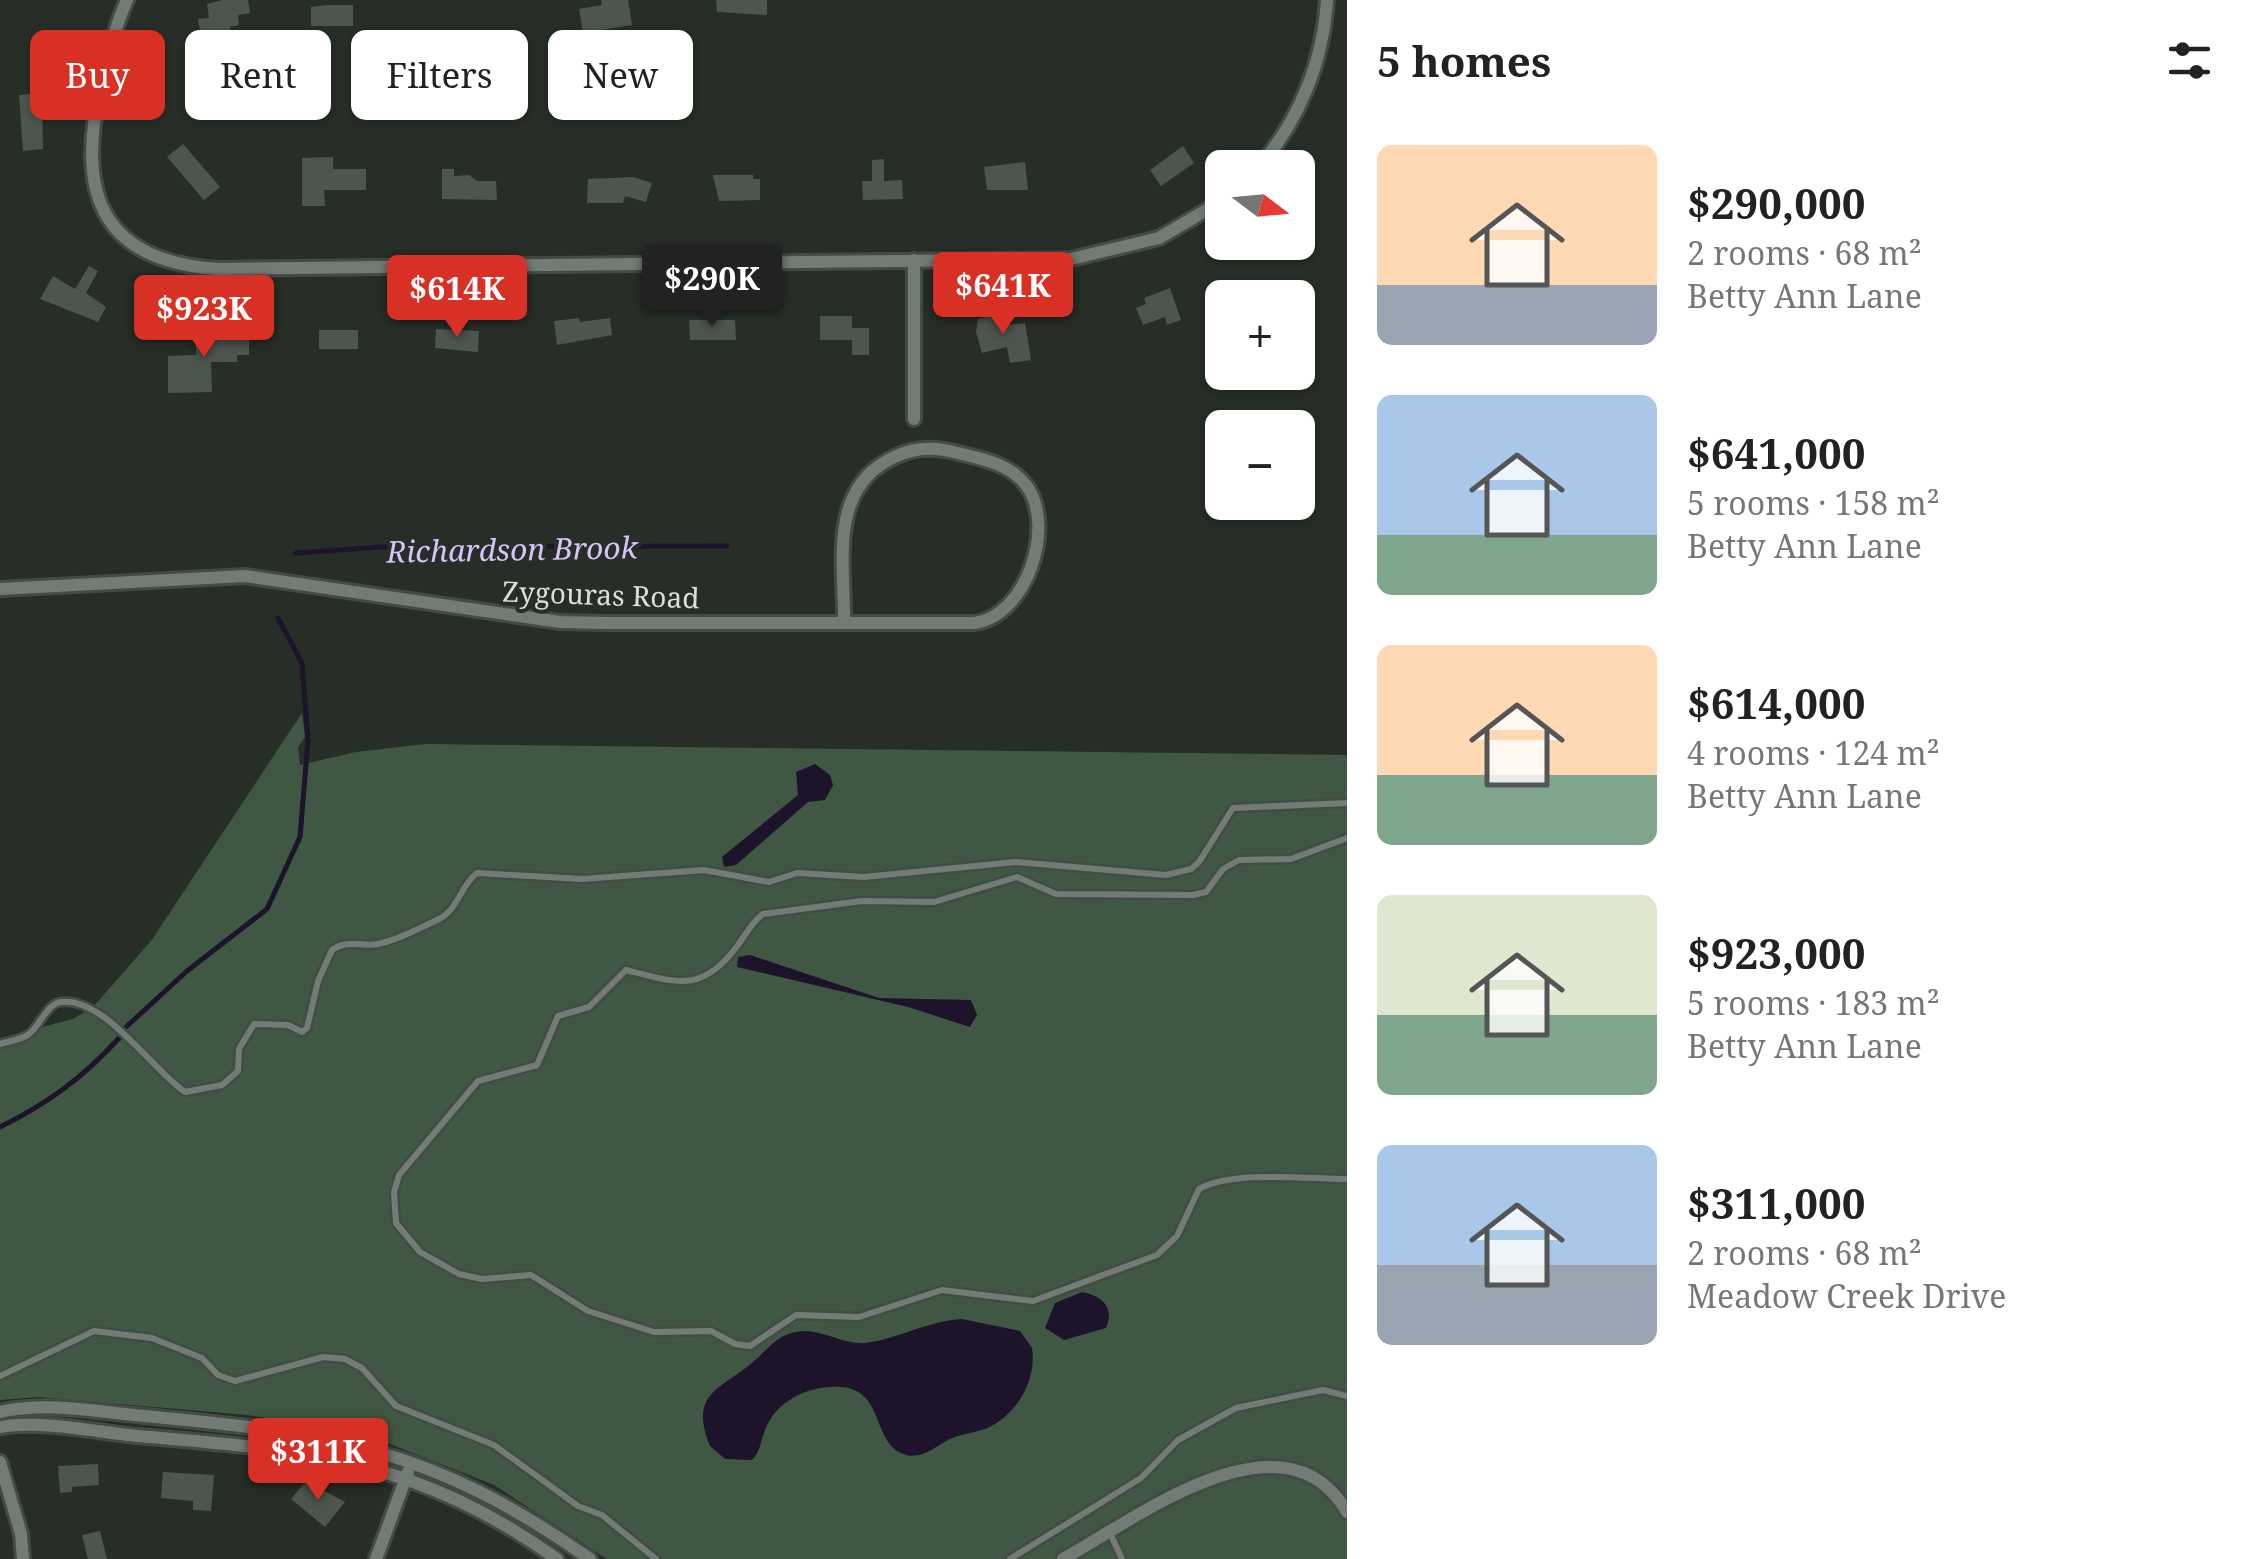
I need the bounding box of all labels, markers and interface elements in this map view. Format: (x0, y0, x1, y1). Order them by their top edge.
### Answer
chip: Buy (30, 30, 165, 120)
chip: Rent (185, 30, 331, 120)
chip: Filters (351, 30, 528, 120)
chip: New (548, 30, 693, 120)
text: 5 homes (1377, 32, 1551, 89)
icon: filters (2162, 33, 2217, 88)
north arrow (1205, 150, 1315, 260)
map controls (1205, 150, 1315, 520)
text: $290,000 (1687, 174, 1865, 231)
icon: home (1457, 185, 1577, 305)
text: 2 rooms · 68 m² (1687, 231, 1922, 274)
pin: $290K (642, 245, 782, 330)
pin: $641K (933, 252, 1073, 337)
pin: $614K (387, 255, 527, 340)
text: $290K (664, 256, 760, 299)
text: $641K (955, 263, 1051, 306)
text: $614K (409, 266, 505, 309)
text: Betty Ann Lane (1687, 274, 1922, 317)
pin: $923K (134, 275, 274, 360)
button: + (1205, 280, 1315, 390)
text: $923K (156, 286, 252, 329)
button: − (1205, 410, 1315, 520)
text: $641,000 (1687, 424, 1865, 481)
icon: home (1457, 435, 1577, 555)
text: 5 rooms · 158 m² (1687, 481, 1940, 524)
text: Betty Ann Lane (1687, 524, 1922, 567)
water label: Richardson Brook (385, 526, 639, 572)
street label: Zygouras Road (502, 572, 700, 616)
text: $614,000 (1687, 674, 1865, 731)
icon: home (1457, 685, 1577, 805)
text: 4 rooms · 124 m² (1687, 731, 1940, 774)
text: Betty Ann Lane (1687, 774, 1922, 817)
text: $923,000 (1687, 924, 1865, 981)
icon: home (1457, 935, 1577, 1055)
text: 5 rooms · 183 m² (1687, 981, 1940, 1024)
text: Betty Ann Lane (1687, 1024, 1922, 1067)
text: $311,000 (1687, 1174, 1865, 1231)
icon: home (1457, 1185, 1577, 1305)
text: 2 rooms · 68 m² (1687, 1231, 1922, 1274)
text: Meadow Creek Drive (1687, 1274, 2006, 1317)
pin: $311K (248, 1418, 388, 1503)
text: $311K (270, 1429, 366, 1472)

